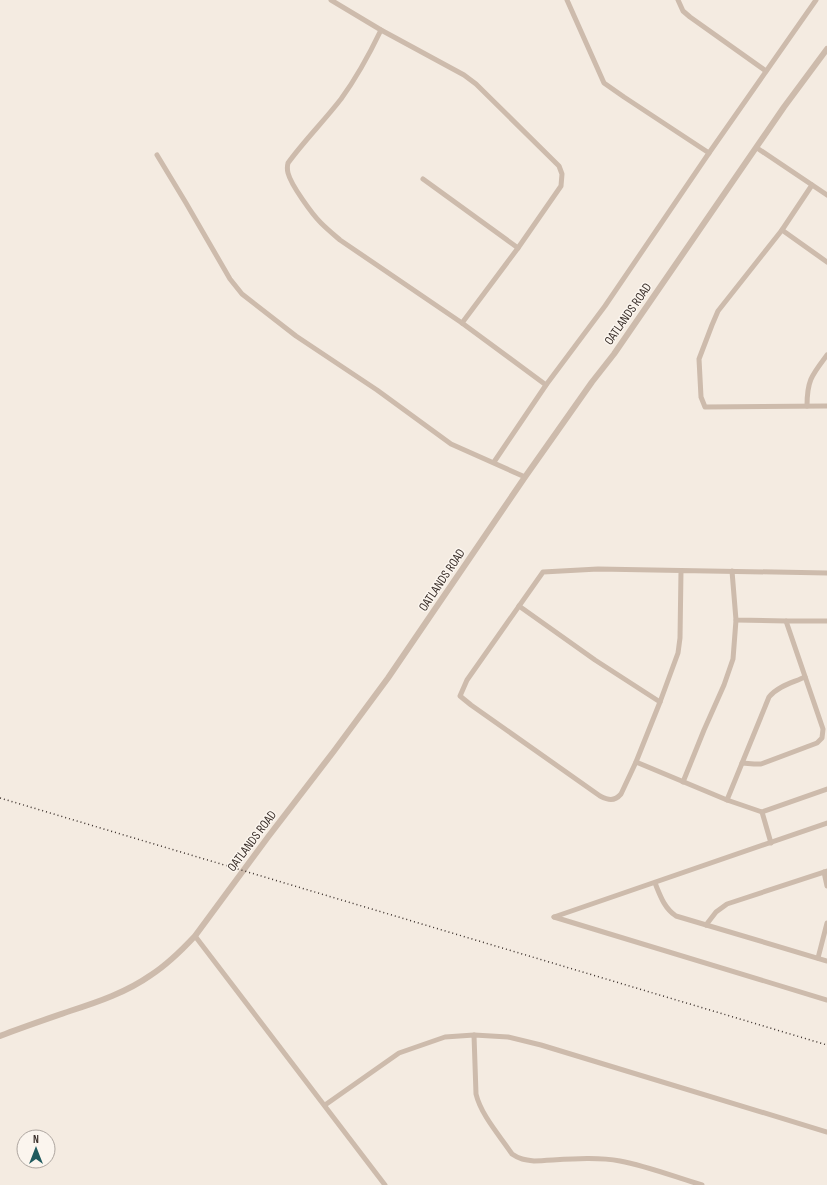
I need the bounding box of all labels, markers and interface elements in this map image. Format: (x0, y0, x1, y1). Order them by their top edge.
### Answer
street label: OATLANDS ROAD (601, 280, 655, 348)
street label: OATLANDS ROAD (415, 546, 469, 614)
street label: OATLANDS ROAD (224, 807, 280, 875)
north arrow (16, 1129, 56, 1169)
text: N (33, 1133, 39, 1146)

